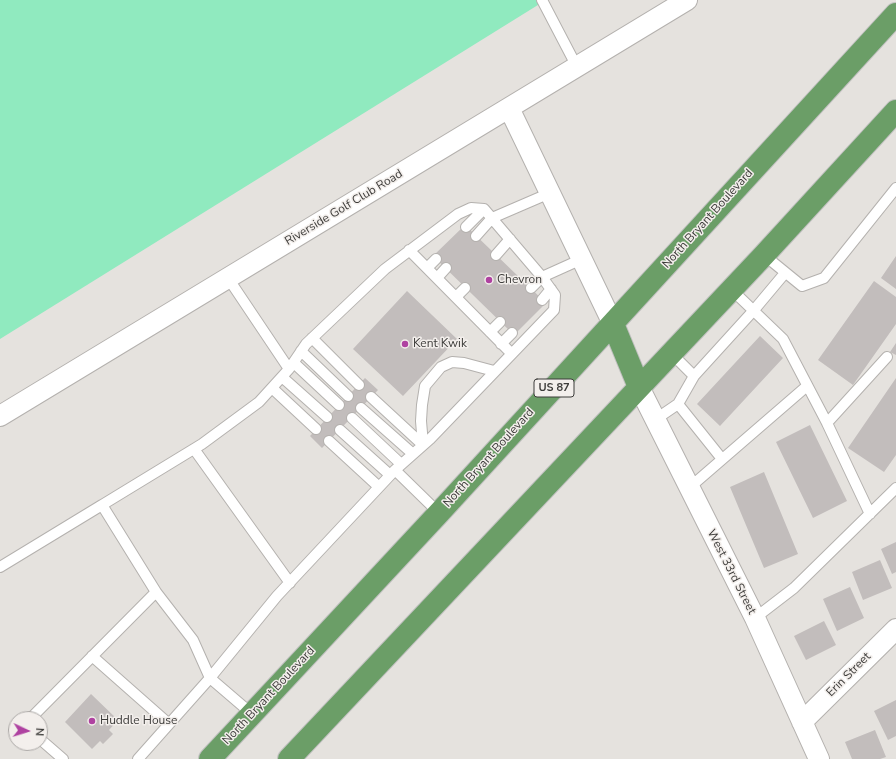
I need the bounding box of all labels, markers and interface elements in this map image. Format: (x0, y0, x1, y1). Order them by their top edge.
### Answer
street label: North Bryant Boulevard (660, 166, 756, 272)
street label: Riverside Golf Club Road (283, 167, 405, 249)
place label: Chevron (497, 273, 542, 287)
marker: Chevron (484, 275, 494, 285)
place label: Kent Kwik (413, 337, 467, 351)
marker: Kent Kwik (400, 339, 410, 349)
road number: US 87 (534, 379, 574, 397)
street label: North Bryant Boulevard (441, 405, 537, 511)
street label: West 33rd Street (703, 527, 759, 617)
street label: North Bryant Boulevard (220, 644, 318, 748)
street label: Erin Street (824, 650, 874, 700)
north arrow (8, 711, 48, 751)
place label: Huddle House (100, 714, 178, 728)
marker: Huddle House (87, 716, 97, 726)
text: N (32, 727, 47, 736)

